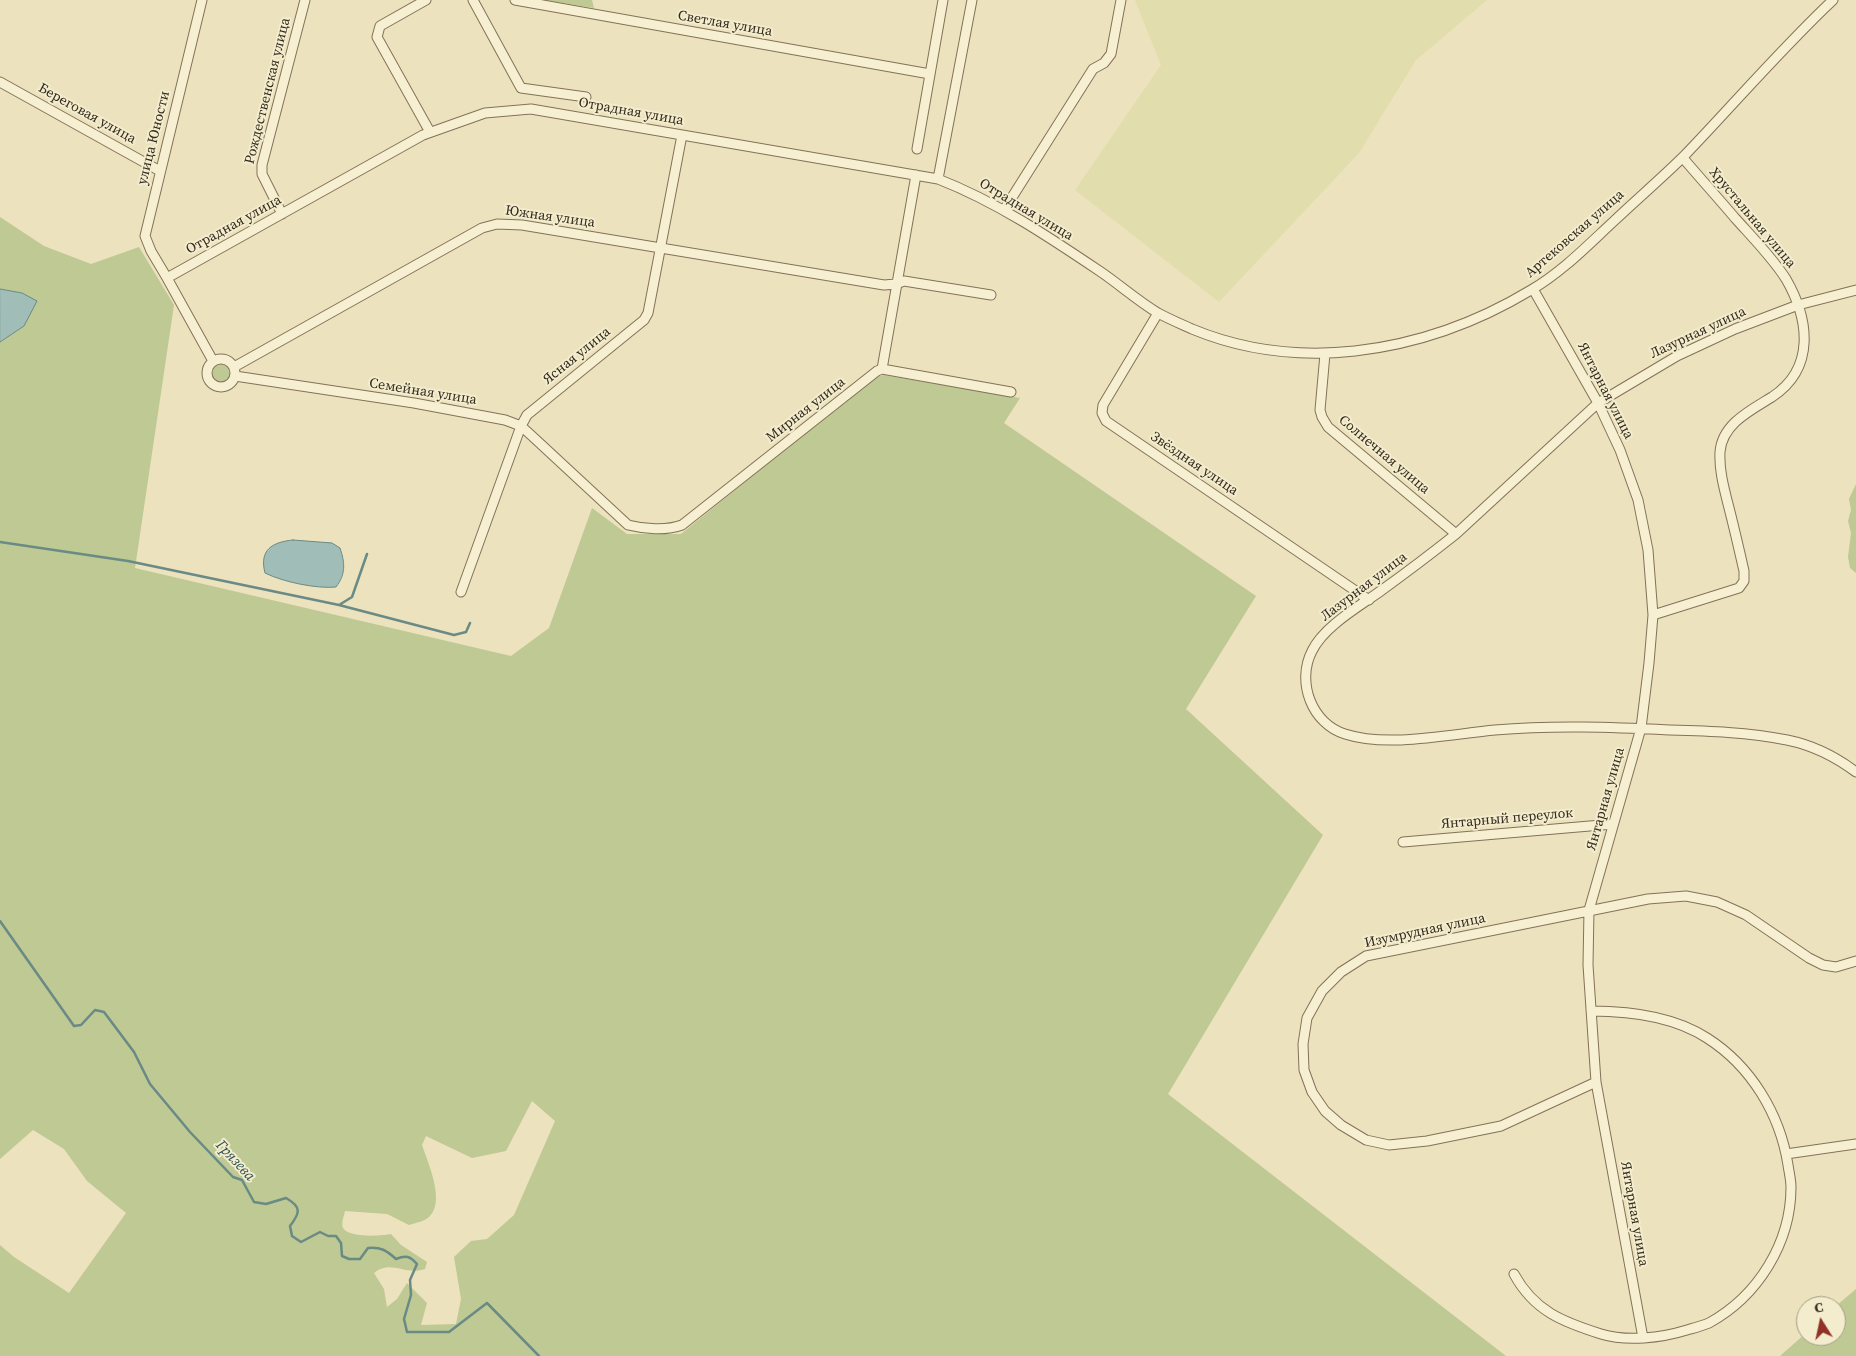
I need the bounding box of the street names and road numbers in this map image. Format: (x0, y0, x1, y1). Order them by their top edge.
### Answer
street label: Светлая улица (677, 7, 773, 41)
street label: Рождественская улица (242, 16, 294, 166)
street label: Береговая улица (35, 80, 139, 148)
street label: улица Юности (134, 89, 174, 187)
street label: Отрадная улица (577, 94, 685, 130)
street label: Хрустальная улица (1705, 164, 1799, 272)
street label: Отрадная улица (976, 175, 1076, 245)
street label: Артековская улица (1522, 186, 1628, 282)
street label: Отрадная улица (183, 192, 285, 258)
street label: Южная улица (504, 202, 596, 232)
street label: Лазурная улица (1647, 303, 1749, 363)
street label: Ясная улица (540, 324, 614, 388)
street label: Янтарная улица (1573, 340, 1637, 442)
street label: Мирная улица (763, 374, 849, 446)
street label: Семейная улица (368, 375, 478, 409)
street label: Солнечная улица (1335, 412, 1433, 498)
street label: Звёздная улица (1147, 428, 1241, 500)
street label: Лазурная улица (1317, 549, 1411, 625)
street label: Янтарная улица (1583, 746, 1629, 852)
street label: Янтарный переулок (1440, 805, 1574, 833)
street label: Изумрудная улица (1363, 910, 1487, 952)
street label: Янтарная улица (1617, 1160, 1651, 1268)

